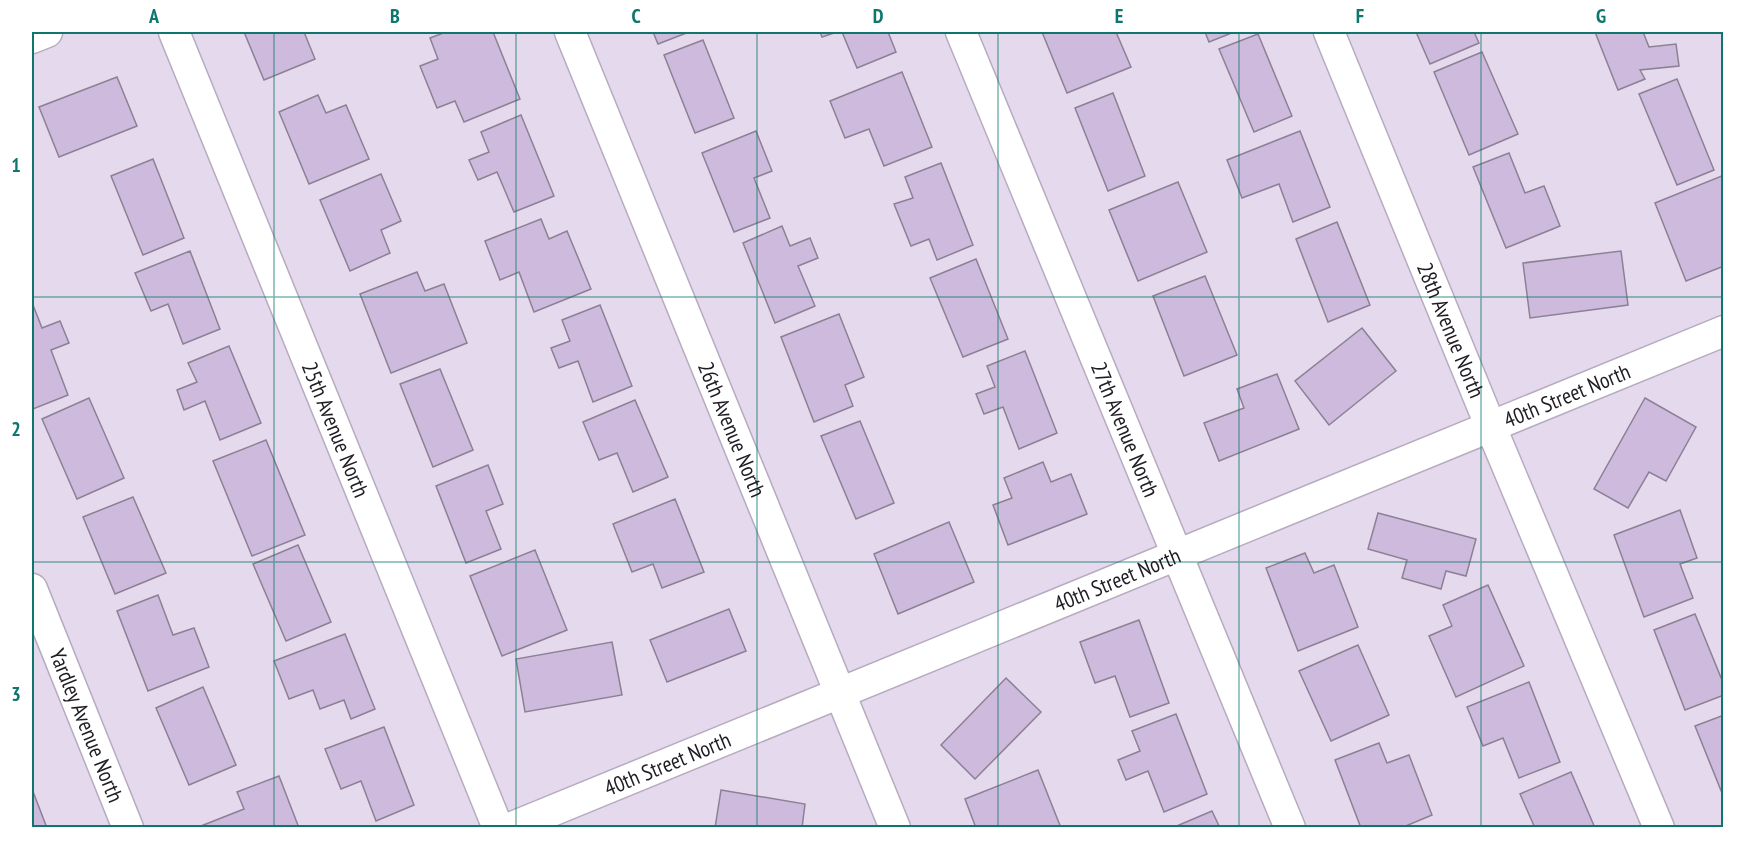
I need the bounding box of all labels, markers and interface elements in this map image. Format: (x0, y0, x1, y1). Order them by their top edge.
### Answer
text: A (148, 3, 160, 29)
text: B (390, 3, 400, 29)
text: C (631, 3, 641, 29)
text: D (873, 3, 884, 29)
text: E (1115, 3, 1123, 29)
text: F (1356, 3, 1364, 29)
text: G (1596, 3, 1606, 29)
text: 1 (11, 152, 21, 178)
street label: 28th Avenue North (1411, 258, 1491, 402)
street label: 26th Avenue North (692, 357, 772, 501)
street label: 40th Street North (1499, 357, 1634, 434)
street label: 25th Avenue North (296, 358, 376, 501)
street label: 27th Avenue North (1085, 358, 1166, 501)
text: 2 (11, 416, 21, 442)
street label: 40th Street North (1050, 541, 1184, 618)
street label: Yardley Avenue North (43, 645, 130, 806)
text: 3 (11, 681, 21, 707)
street label: 40th Street North (600, 725, 735, 802)

